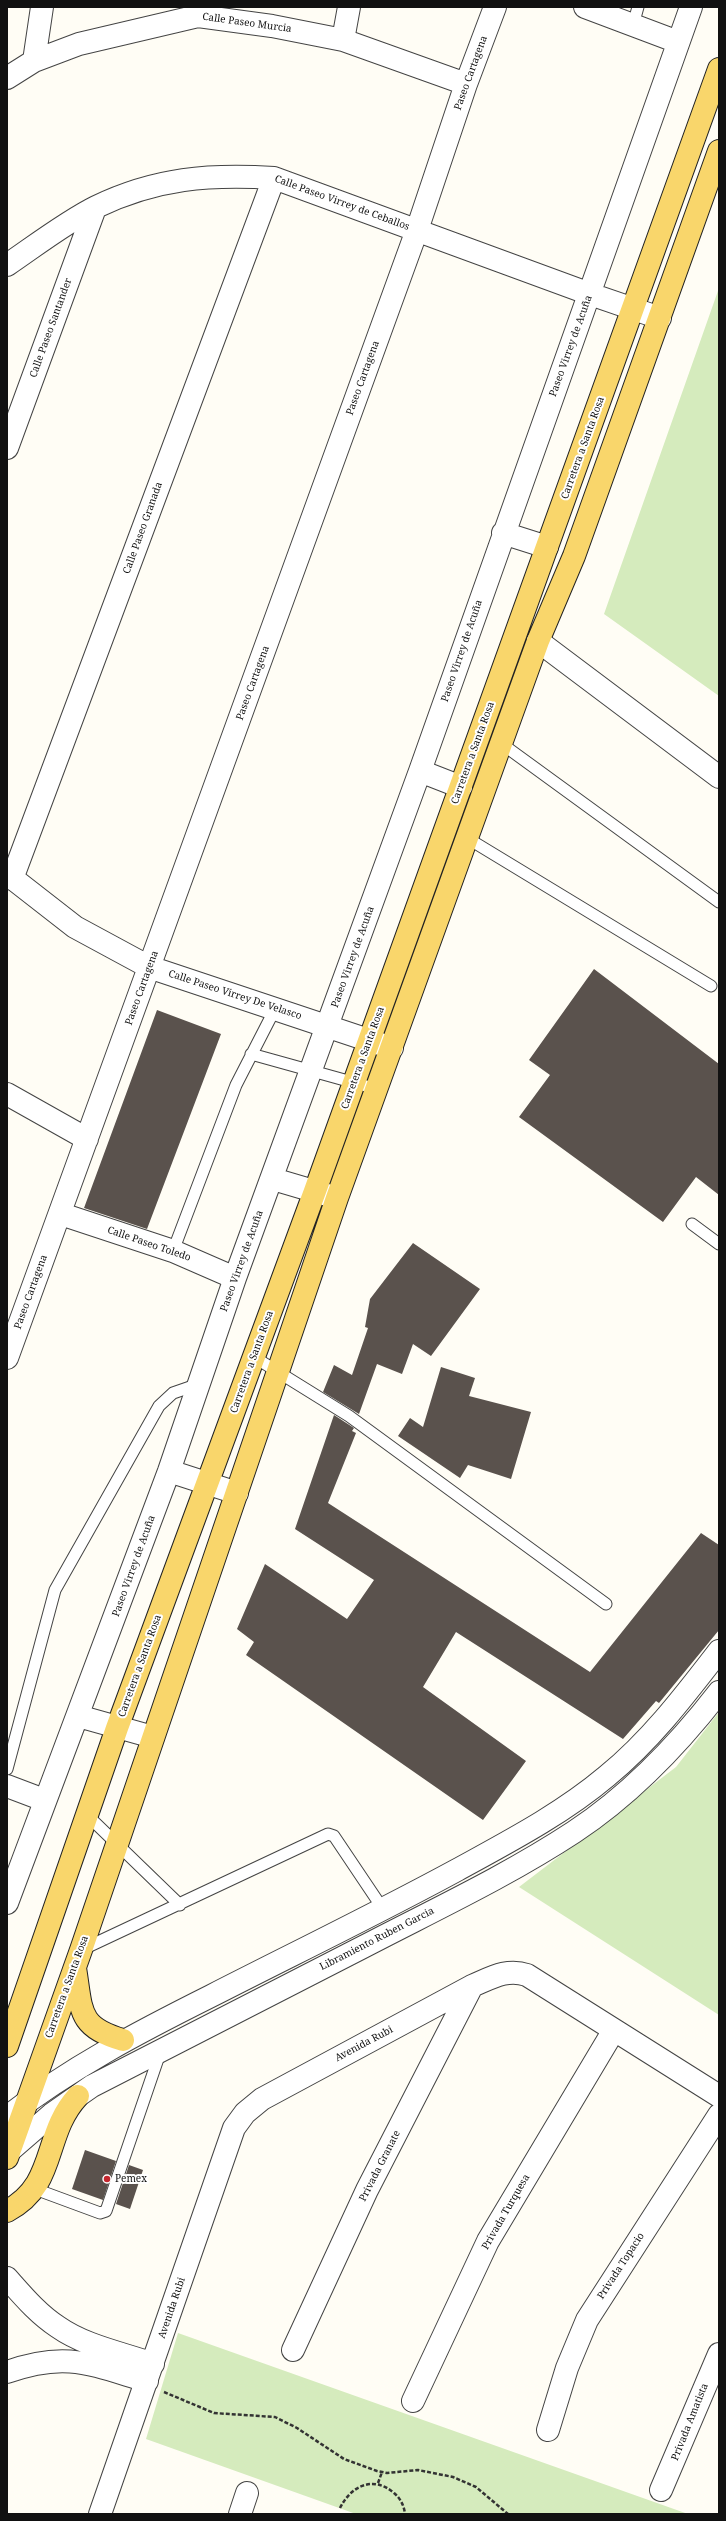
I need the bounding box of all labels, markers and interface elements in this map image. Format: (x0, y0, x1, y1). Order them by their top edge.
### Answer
street label: Calle Paseo Murcia (202, 11, 292, 35)
street label: Paseo Cartagena (452, 34, 490, 112)
street label: Calle Paseo Virrey de Ceballos (273, 173, 411, 233)
street label: Calle Paseo Santander (27, 277, 75, 379)
street label: Paseo Virrey de Acuña (547, 294, 595, 398)
street label: Paseo Cartagena (344, 339, 382, 417)
street label: Carretera a Santa Rosa (559, 395, 607, 501)
street label: Calle Paseo Granada (121, 480, 165, 576)
street label: Paseo Virrey de Acuña (439, 598, 485, 704)
street label: Paseo Cartagena (234, 644, 272, 722)
street label: Carretera a Santa Rosa (449, 700, 497, 806)
street label: Paseo Virrey de Acuña (329, 905, 377, 1009)
street label: Paseo Cartagena (123, 949, 161, 1027)
street label: Calle Paseo Virrey De Velasco (167, 968, 303, 1022)
street label: Carretera a Santa Rosa (339, 1005, 387, 1111)
street label: Paseo Virrey de Acuña (218, 1209, 266, 1313)
street label: Calle Paseo Toledo (106, 1224, 192, 1264)
street label: Paseo Cartagena (12, 1253, 50, 1331)
street label: Carretera a Santa Rosa (228, 1309, 276, 1415)
street label: Paseo Virrey de Acuña (110, 1514, 158, 1618)
street label: Carretera a Santa Rosa (116, 1613, 164, 1719)
street label: Libramiento Ruben Garcia (318, 1905, 436, 1973)
street label: Carretera a Santa Rosa (43, 1934, 91, 2040)
street label: Avenida Rubi (333, 2024, 395, 2064)
street label: Privada Granate (357, 2129, 403, 2203)
street label: Privada Turquesa (480, 2172, 532, 2252)
place label: Pemex (115, 2173, 147, 2185)
marker: Pemex (102, 2174, 112, 2184)
street label: Privada Topacio (595, 2231, 647, 2301)
street label: Avenida Rubi (156, 2276, 188, 2340)
street label: Privada Amatista (669, 2382, 711, 2462)

